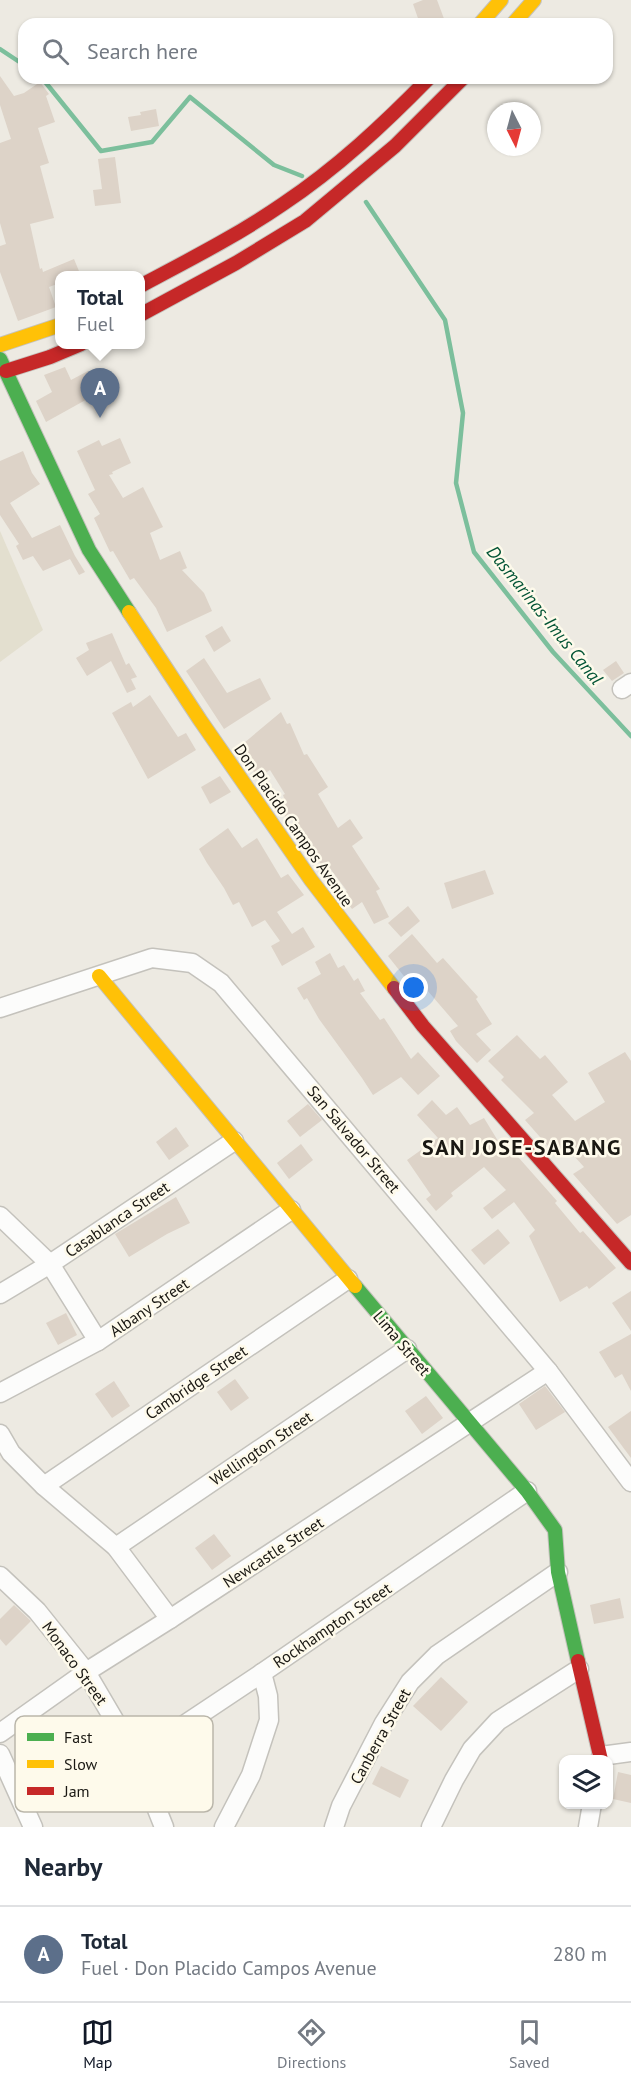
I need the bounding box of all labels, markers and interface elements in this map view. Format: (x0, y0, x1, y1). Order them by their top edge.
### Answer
search box (18, 18, 613, 84)
icon: search (39, 35, 72, 68)
text: Search here (87, 37, 198, 65)
north arrow (487, 102, 541, 156)
popup (55, 271, 145, 349)
text: Total (77, 283, 123, 311)
text: Fuel (77, 311, 114, 337)
pin: A (80, 368, 120, 418)
water label: Dasmarinas-Imus Canal (482, 541, 608, 689)
street label: Don Placido Campos Avenue (230, 740, 358, 910)
your location (399, 973, 428, 1002)
street label: San Salvador Street (303, 1081, 405, 1197)
district label: SAN JOSE-SABANG (422, 1133, 622, 1161)
street label: Casablanca Street (61, 1176, 174, 1261)
street label: Albany Street (106, 1273, 193, 1341)
street label: Lima Street (369, 1306, 435, 1380)
street label: Cambridge Street (141, 1340, 251, 1423)
street label: Wellington Street (206, 1406, 317, 1490)
street label: Newcastle Street (219, 1512, 327, 1592)
street label: Rockhampton Street (269, 1578, 395, 1672)
street label: Monaco Street (38, 1617, 112, 1709)
street label: Canberra Street (345, 1684, 415, 1787)
legend (15, 1716, 213, 1812)
text: Fast (64, 1727, 93, 1747)
text: Slow (64, 1754, 98, 1774)
map controls (559, 1755, 613, 1809)
button: layers (559, 1755, 613, 1809)
text: Jam (63, 1781, 90, 1801)
text: Nearby (24, 1850, 102, 1883)
text: Total (81, 1927, 128, 1955)
text: A (37, 1941, 50, 1967)
text: 280 m (553, 1941, 607, 1967)
text: Fuel · Don Placido Campos Avenue (81, 1955, 377, 1981)
tab: Map (81, 2016, 114, 2072)
tab: Directions (277, 2016, 346, 2072)
tab: Saved (509, 2016, 550, 2072)

